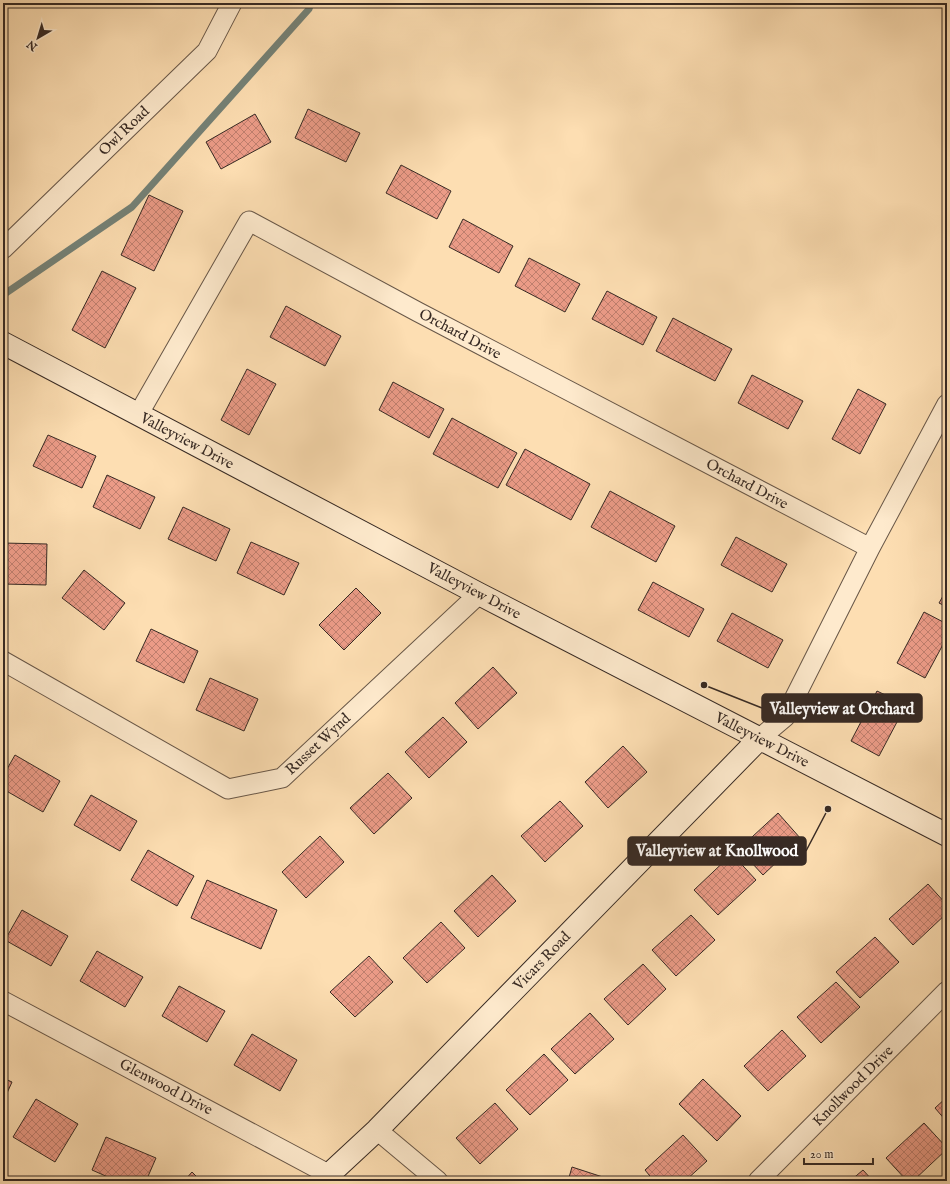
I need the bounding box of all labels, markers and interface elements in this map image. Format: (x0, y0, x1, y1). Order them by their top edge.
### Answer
north arrow (18, 18, 58, 58)
text: N (24, 36, 41, 54)
street label: Owl Road (95, 101, 154, 160)
street label: Orchard Drive (416, 304, 505, 364)
street label: Valleyview Drive (136, 408, 237, 474)
street label: Orchard Drive (703, 454, 792, 514)
street label: Valleyview Drive (423, 558, 524, 624)
callout: Valleyview at Orchard (762, 694, 922, 722)
text: Valleyview at Orchard (769, 700, 915, 720)
street label: Russet Wynd (281, 708, 355, 779)
street label: Valleyview Drive (711, 708, 812, 772)
callout: Valleyview at Knollwood (628, 837, 806, 865)
text: Valleyview at Knollwood (635, 842, 799, 862)
street label: Vicars Road (509, 927, 575, 995)
street label: Knollwood Drive (808, 1041, 898, 1131)
street label: Glenwood Drive (116, 1054, 216, 1120)
scale bar (804, 1140, 873, 1166)
text: 20 m (810, 1147, 833, 1162)

